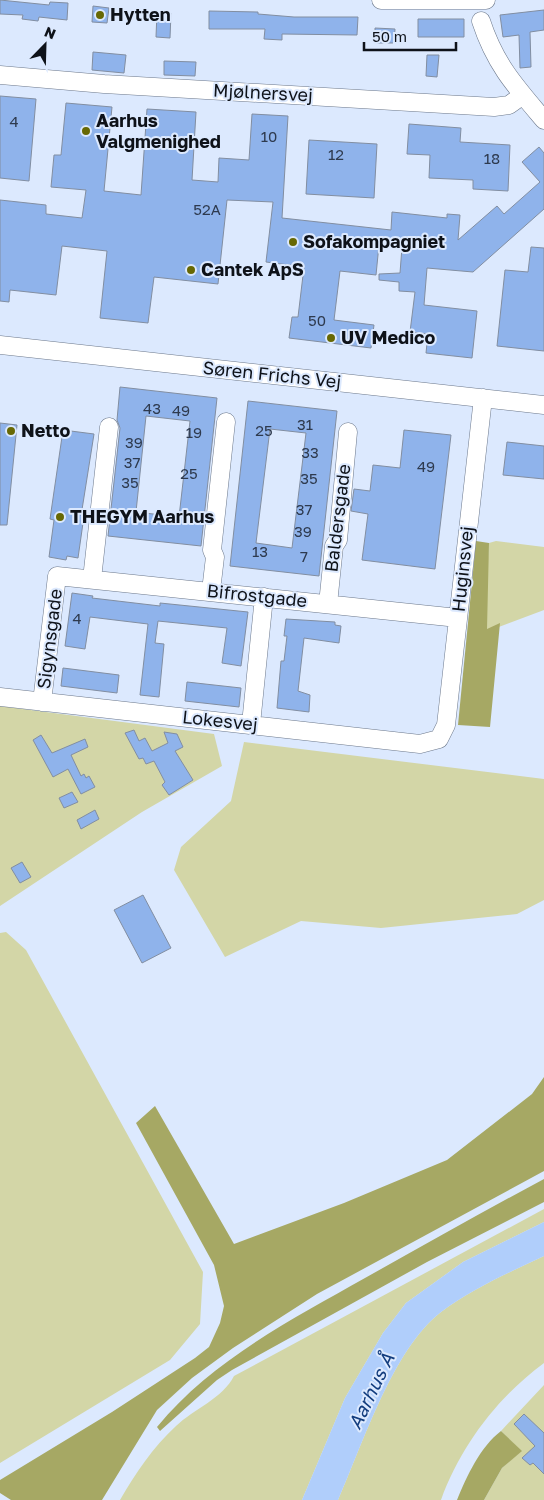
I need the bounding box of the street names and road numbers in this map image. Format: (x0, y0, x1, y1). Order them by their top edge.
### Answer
street label: Mjølnersvej (213, 78, 314, 106)
street label: Søren Frichs Vej (202, 356, 342, 392)
street label: Baldersgade (319, 463, 355, 573)
street label: Huginsvej (447, 525, 477, 613)
street label: Bifrostgade (206, 579, 308, 611)
street label: Sigynsgade (32, 587, 66, 690)
street label: Lokesvej (181, 705, 259, 735)

